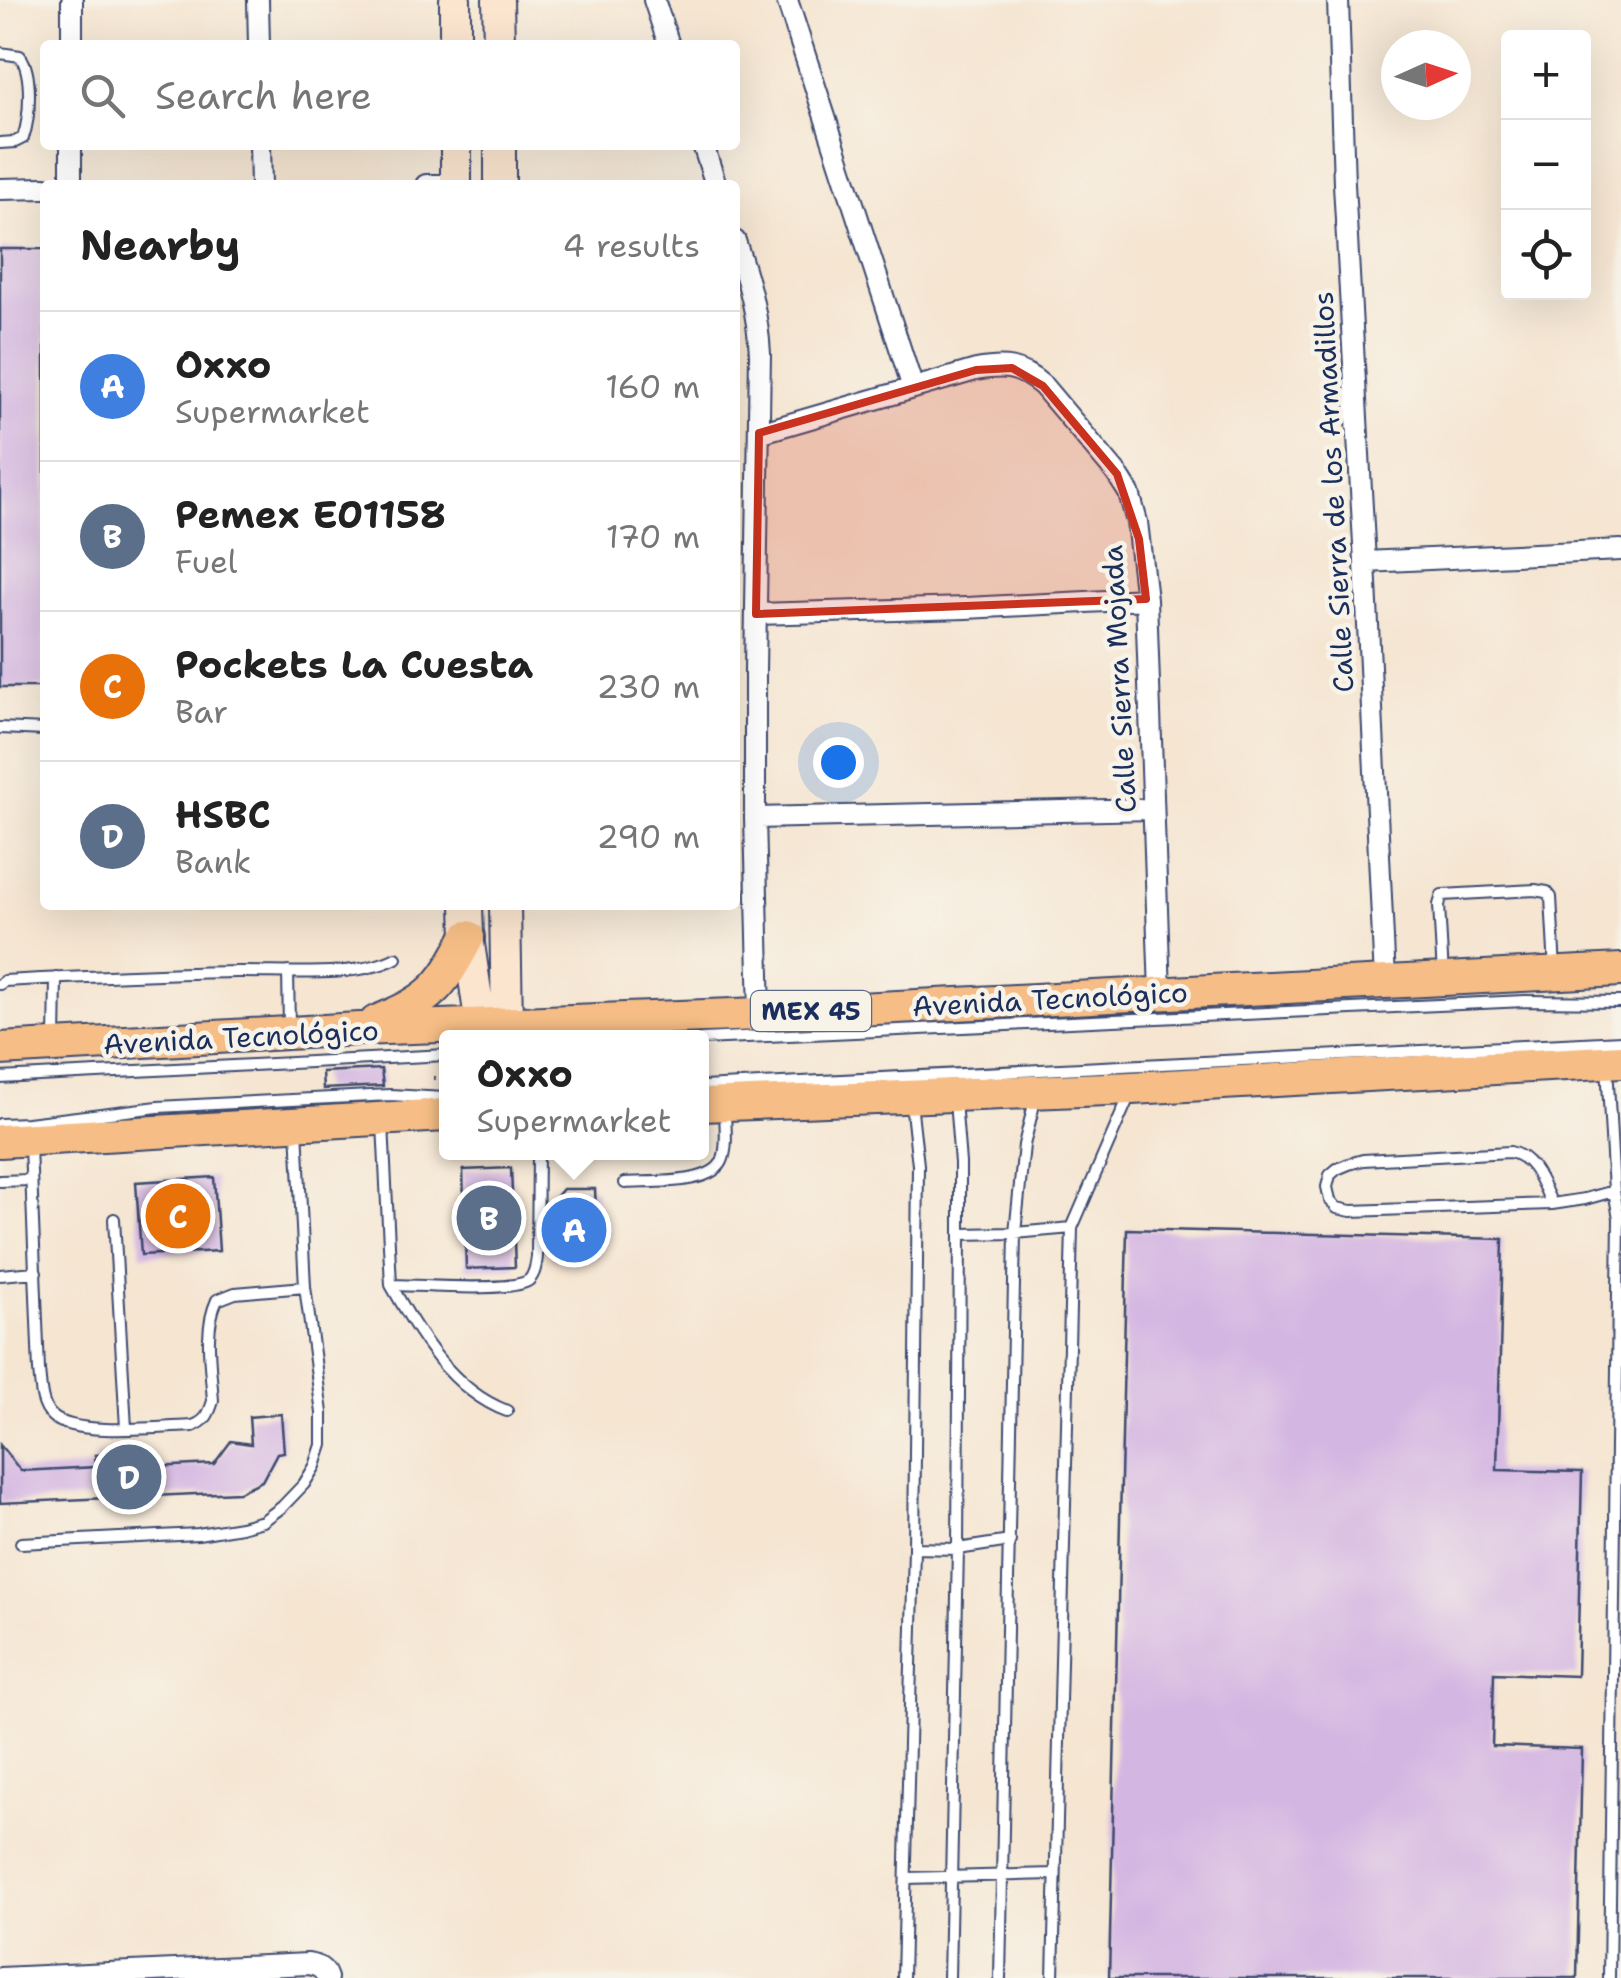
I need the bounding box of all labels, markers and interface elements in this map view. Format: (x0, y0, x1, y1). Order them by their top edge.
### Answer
north arrow (1381, 30, 1471, 120)
map controls (1501, 30, 1591, 300)
button: + (1501, 30, 1591, 120)
search box (40, 40, 740, 150)
icon: search (75, 68, 130, 123)
text: Search here (155, 70, 372, 121)
button: − (1501, 120, 1591, 210)
button: locate (1501, 210, 1591, 300)
text: Nearby (80, 217, 240, 273)
text: 4 results (563, 224, 700, 267)
street label: Calle Sierra de los Armadillos (1304, 290, 1362, 694)
text: Oxxo (175, 339, 272, 390)
text: A (100, 365, 125, 408)
text: 160 m (605, 365, 700, 408)
text: Supermarket (175, 390, 370, 433)
text: Pemex E01158 (175, 489, 446, 540)
text: B (103, 515, 122, 558)
text: 170 m (606, 515, 700, 558)
text: Fuel (175, 540, 238, 583)
street label: Calle Sierra Mojada (1093, 544, 1145, 814)
text: Pockets La Cuesta (175, 639, 533, 690)
text: C (103, 665, 122, 708)
text: 230 m (597, 665, 700, 708)
text: Bar (175, 690, 228, 733)
your location (813, 737, 864, 788)
text: HSBC (175, 789, 271, 840)
text: D (101, 815, 124, 858)
text: 290 m (597, 815, 700, 858)
text: Bank (175, 840, 251, 883)
street label: Avenida Tecnológico (911, 973, 1189, 1025)
road number: MEX 45 (751, 991, 871, 1031)
street label: Avenida Tecnológico (102, 1011, 380, 1063)
popup (439, 1030, 709, 1160)
text: Oxxo (477, 1048, 573, 1099)
text: Supermarket (477, 1099, 671, 1142)
pin: C (146, 1178, 210, 1254)
pin: B (456, 1180, 522, 1256)
pin: A (542, 1192, 606, 1268)
pin: D (96, 1440, 162, 1514)

